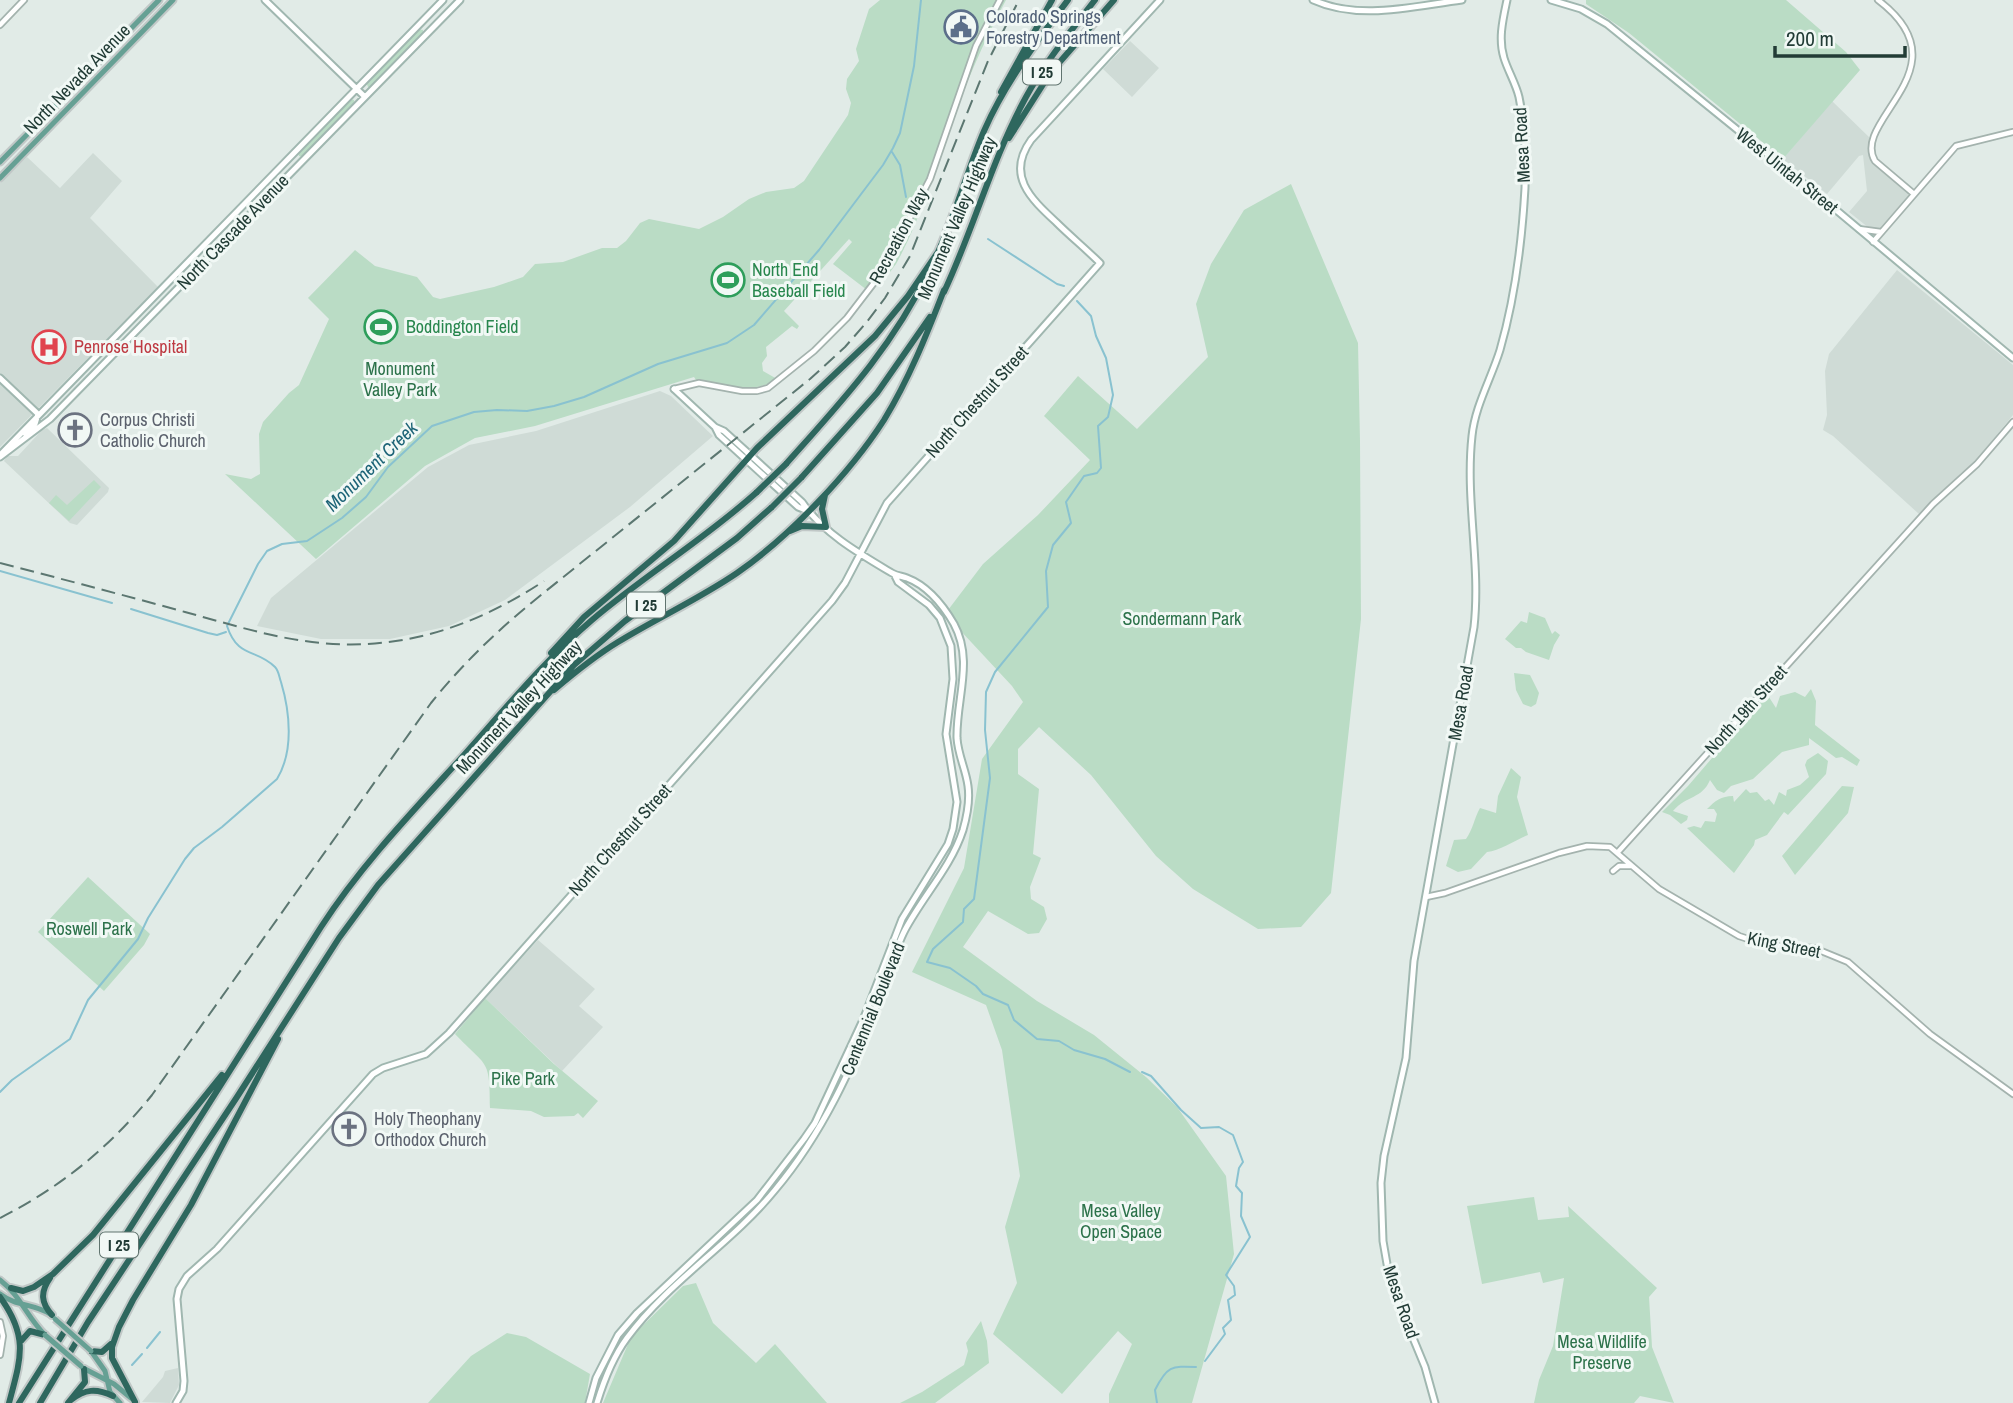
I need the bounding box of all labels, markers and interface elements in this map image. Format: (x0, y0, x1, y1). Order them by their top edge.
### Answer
place label: Colorado Springs Forestry Department (986, 4, 1121, 50)
public building icon: Colorado Springs Forestry Department (942, 8, 980, 46)
scale bar (1775, 14, 1904, 58)
street label: North Nevada Avenue (18, 18, 136, 139)
text: 200 m (1786, 24, 1834, 53)
road number: I 25 (1023, 60, 1061, 85)
street label: Mesa Road (1507, 107, 1536, 183)
street label: West Uintah Street (1731, 122, 1844, 219)
street label: Monument Valley Highway (911, 132, 1002, 303)
street label: North Cascade Avenue (171, 168, 294, 295)
street label: Recreation Way (863, 183, 935, 288)
place label: North End Baseball Field (752, 257, 846, 303)
sports icon: North End Baseball Field (709, 261, 747, 299)
sports icon: Boddington Field (362, 308, 400, 346)
place label: Boddington Field (406, 314, 518, 339)
hospital icon: Penrose Hospital (30, 328, 68, 366)
place label: Penrose Hospital (74, 334, 187, 359)
street label: North Chestnut Street (920, 340, 1034, 463)
park label: Monument Valley Park (363, 356, 437, 402)
place label: Corpus Christi Catholic Church (100, 407, 206, 453)
church icon: Corpus Christi Catholic Church (56, 411, 94, 449)
water label: Monument Creek (319, 414, 424, 517)
road number: I 25 (627, 592, 665, 618)
park label: Sondermann Park (1123, 606, 1242, 631)
street label: Monument Valley Highway (450, 634, 588, 779)
street label: North 19th Street (1699, 660, 1793, 760)
street label: Mesa Road (1442, 664, 1479, 742)
street label: North Chestnut Street (563, 778, 677, 901)
park label: Roswell Park (46, 916, 133, 941)
street label: King Street (1745, 925, 1823, 964)
street label: Centennial Boulevard (834, 938, 911, 1079)
park label: Pike Park (491, 1066, 556, 1091)
place label: Holy Theophany Orthodox Church (374, 1106, 486, 1152)
church icon: Holy Theophany Orthodox Church (330, 1110, 368, 1148)
park label: Mesa Valley Open Space (1080, 1198, 1162, 1244)
road number: I 25 (100, 1232, 138, 1258)
street label: Mesa Road (1377, 1262, 1426, 1342)
park label: Mesa Wildlife Preserve (1557, 1329, 1647, 1375)

